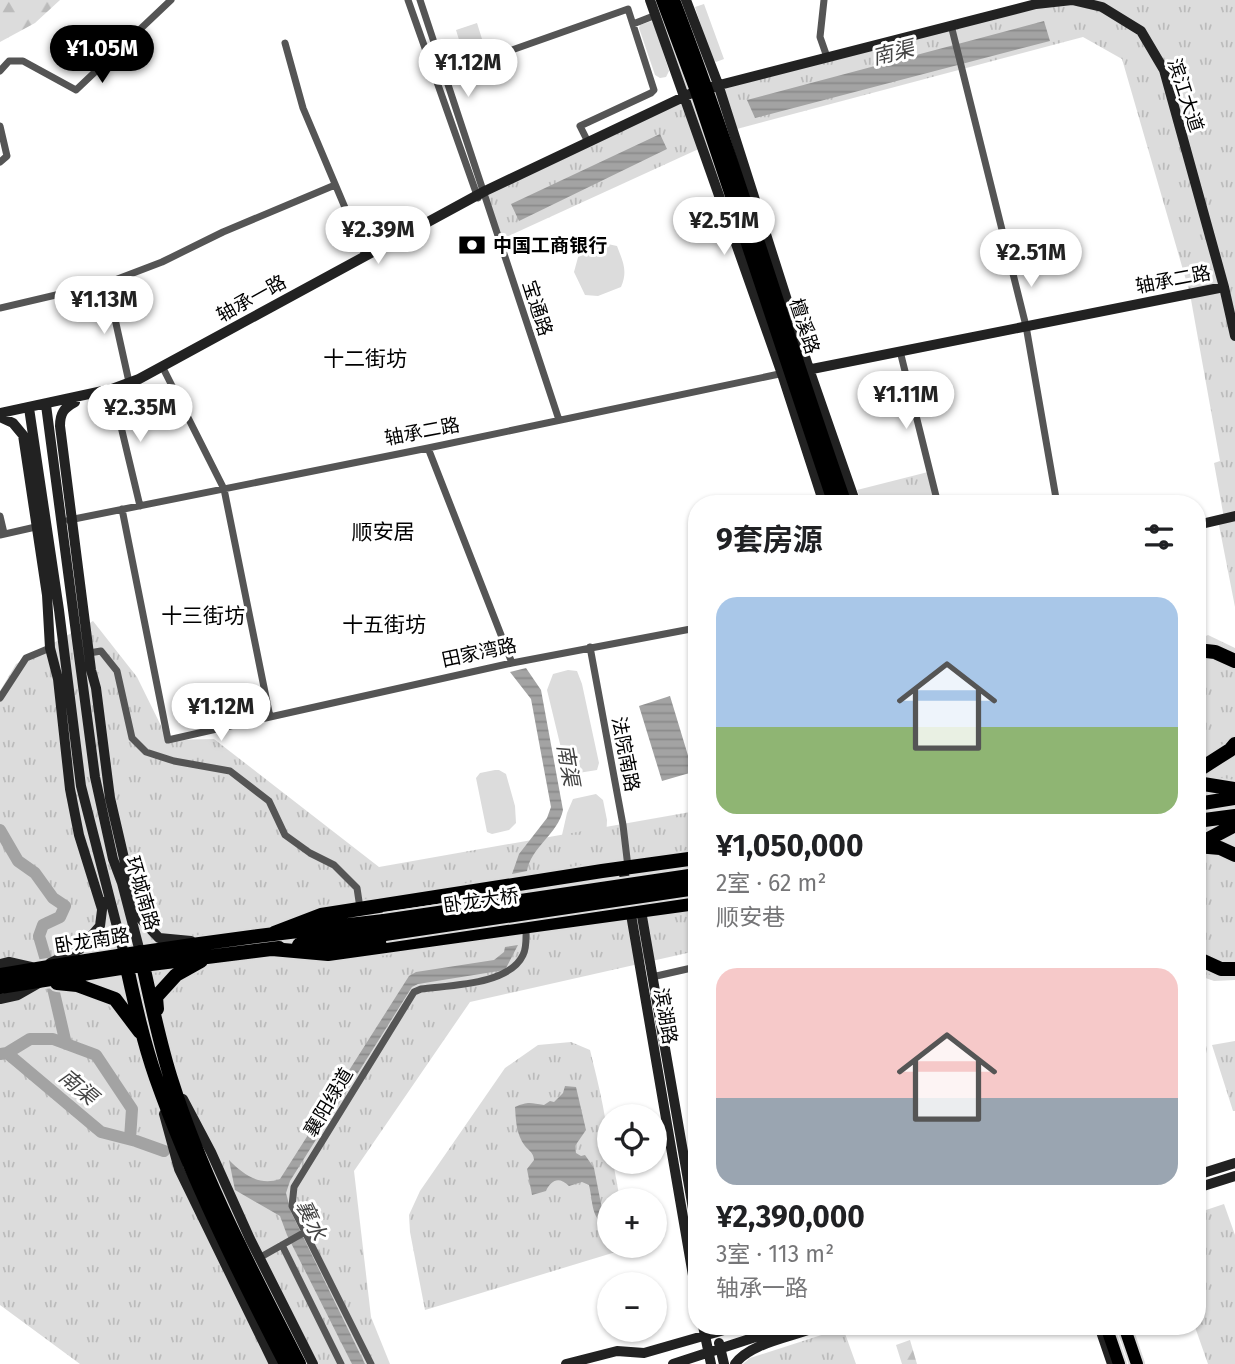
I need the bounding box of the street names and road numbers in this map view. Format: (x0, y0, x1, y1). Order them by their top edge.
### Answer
street label: 滨江大道 (1163, 55, 1208, 135)
street label: 轴承二路 (1134, 261, 1213, 298)
street label: 轴承一路 (212, 270, 290, 327)
street label: 宝通路 (518, 277, 557, 339)
street label: 檀溪路 (785, 295, 824, 357)
street label: 轴承二路 (383, 413, 462, 450)
street label: 田家湾路 (440, 633, 519, 672)
street label: 法院南路 (607, 715, 644, 794)
street label: 环城南路 (121, 853, 164, 933)
street label: 卧龙大桥 (442, 884, 520, 917)
street label: 卧龙南路 (53, 923, 131, 958)
street label: 滨湖路 (649, 986, 682, 1046)
street label: 襄阳绿道 (299, 1064, 358, 1141)

